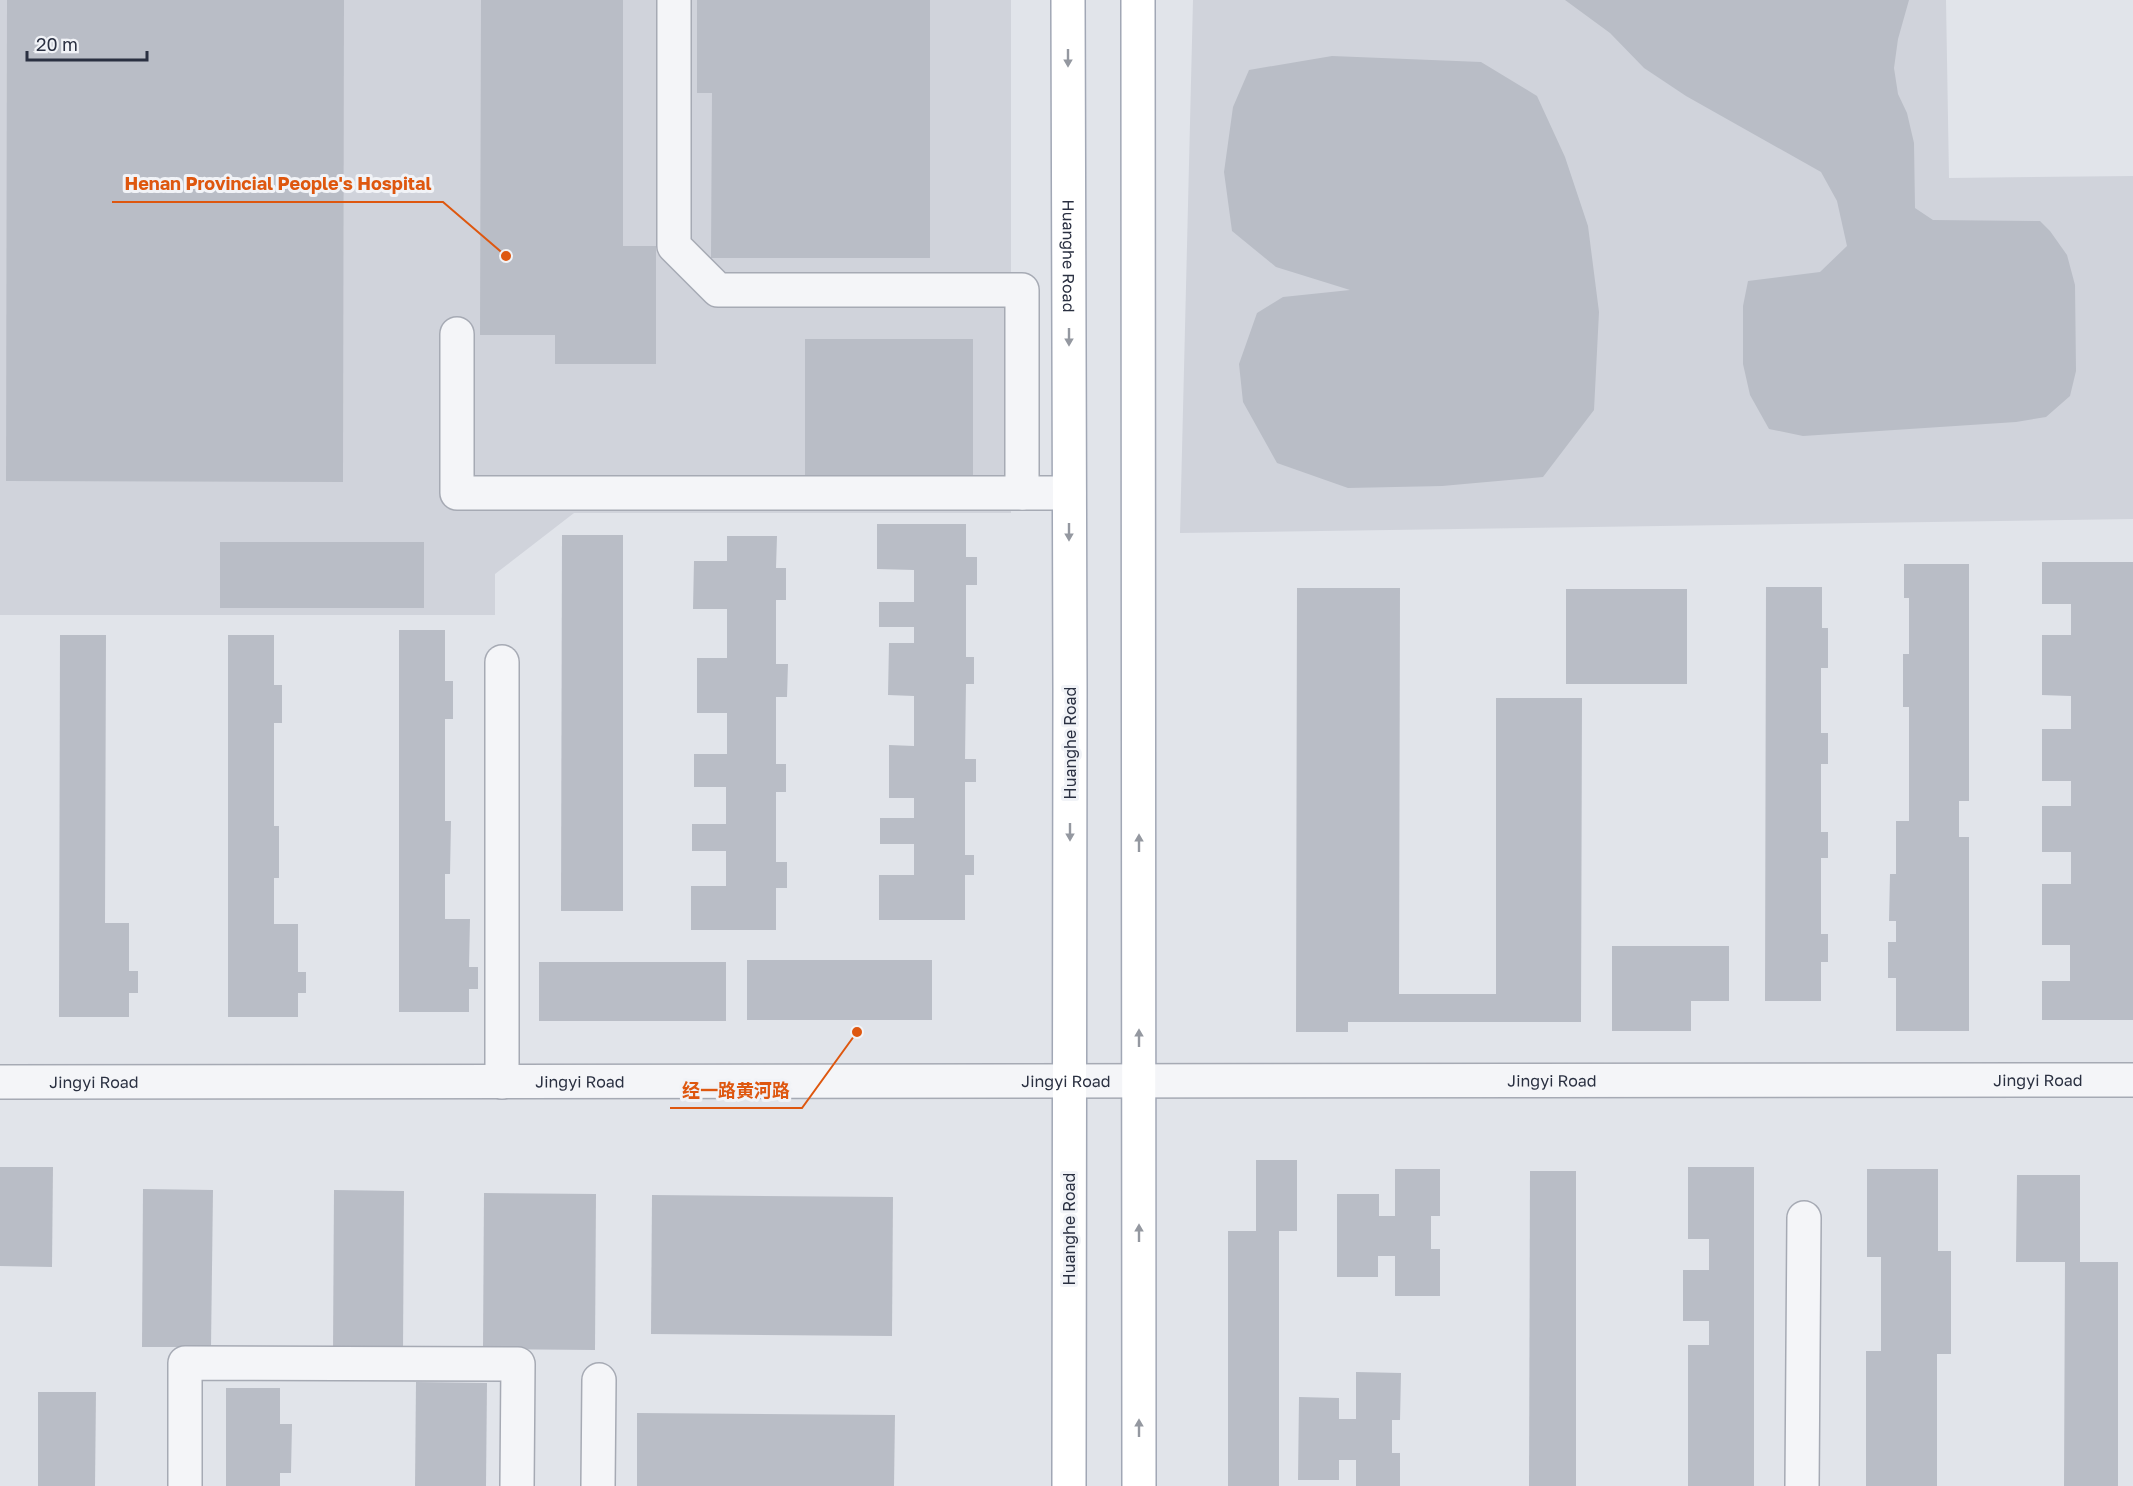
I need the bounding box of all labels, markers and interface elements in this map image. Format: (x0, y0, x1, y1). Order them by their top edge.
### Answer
scale bar (27, 24, 147, 62)
text: 20 m (36, 33, 78, 55)
one-way arrow (1063, 49, 1073, 68)
callout: Henan Provincial People's Hospital (112, 166, 443, 202)
text: Henan Provincial People's Hospital (124, 172, 432, 194)
street label: Huanghe Road (1059, 199, 1079, 313)
one-way arrow (1064, 328, 1074, 347)
one-way arrow (1065, 523, 1074, 542)
street label: Huanghe Road (1060, 687, 1080, 799)
one-way arrow (1065, 823, 1075, 842)
one-way arrow (1134, 833, 1144, 852)
one-way arrow (1134, 1028, 1144, 1047)
street label: Jingyi Road (1993, 1070, 2083, 1090)
street label: Jingyi Road (535, 1071, 625, 1091)
street label: Jingyi Road (1021, 1071, 1111, 1091)
street label: Jingyi Road (1507, 1071, 1597, 1091)
street label: Jingyi Road (49, 1072, 139, 1092)
callout: 经一路黄河路 (670, 1072, 802, 1108)
text: 经一路黄河路 (682, 1079, 790, 1101)
street label: Huanghe Road (1059, 1173, 1079, 1285)
one-way arrow (1134, 1223, 1144, 1242)
one-way arrow (1134, 1418, 1144, 1437)

